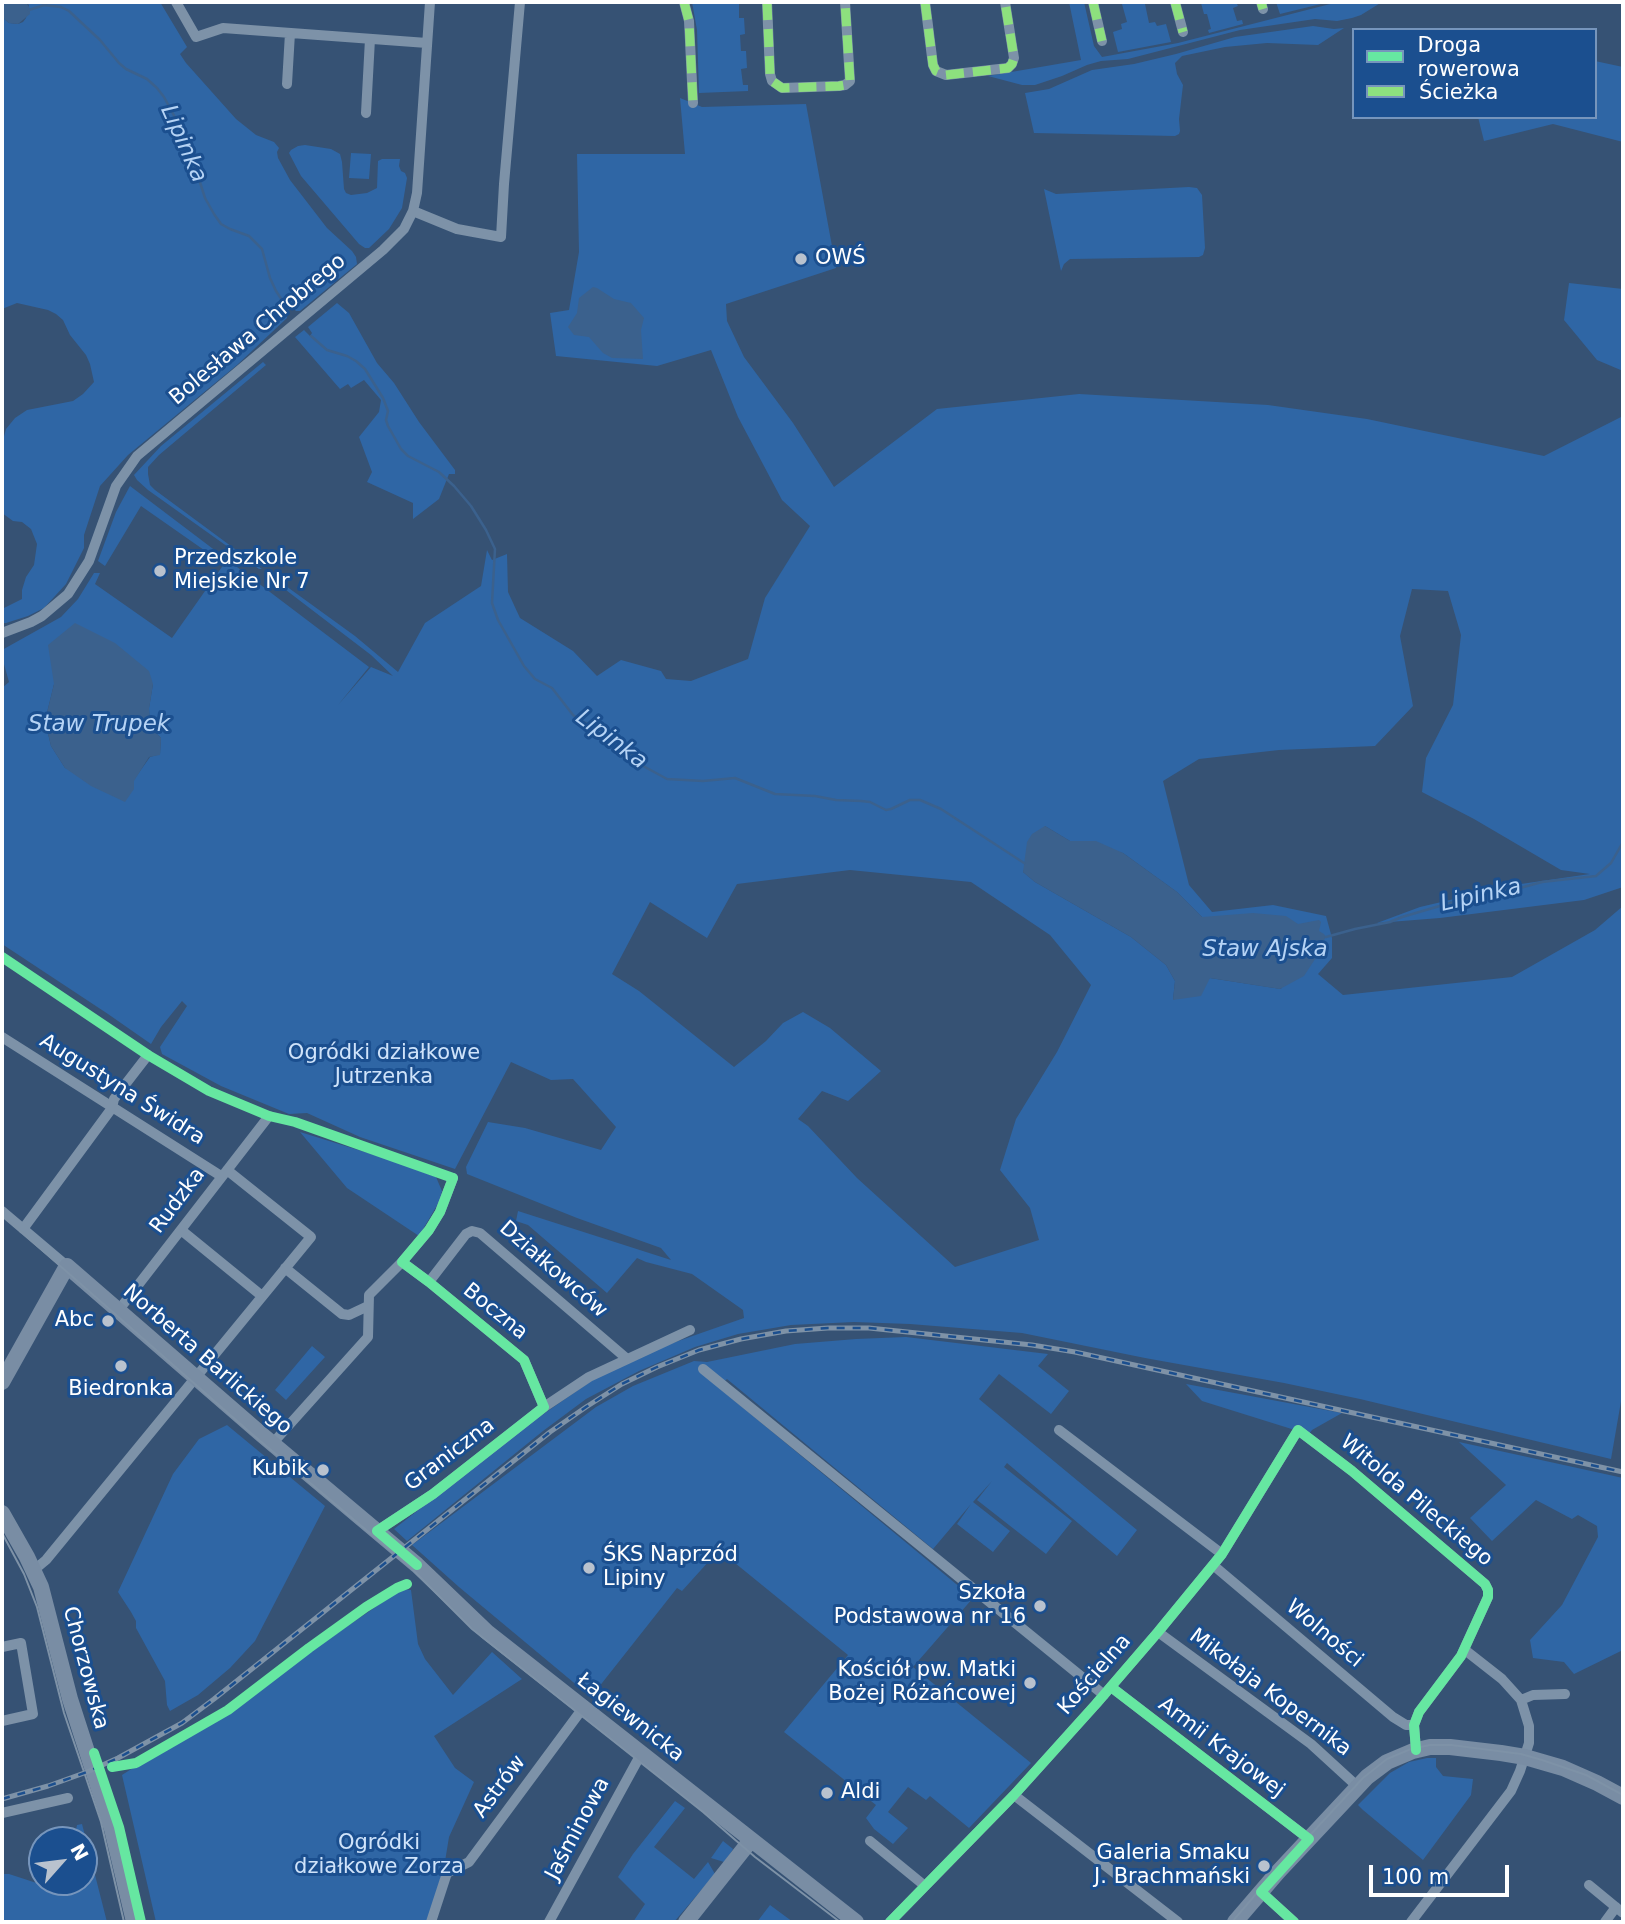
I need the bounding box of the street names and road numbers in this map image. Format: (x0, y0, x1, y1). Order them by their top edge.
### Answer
street label: Bolesława Chrobrego (165, 249, 351, 411)
street label: Augustyna Świdra (35, 1029, 209, 1151)
street label: Rudzka (145, 1163, 211, 1239)
street label: Działkowców (494, 1216, 612, 1324)
street label: Boczna (458, 1278, 532, 1346)
street label: Norberta Barlickiego (117, 1280, 297, 1440)
street label: Graniczna (400, 1413, 500, 1497)
street label: Witolda Pileckiego (1335, 1430, 1497, 1572)
street label: Wolności (1280, 1595, 1368, 1673)
street label: Chorzowska (57, 1604, 113, 1732)
street label: Mikołaja Kopernika (1184, 1624, 1356, 1762)
street label: Kościelna (1053, 1629, 1137, 1721)
street label: Łagiewnicka (571, 1668, 689, 1768)
street label: Armii Krajowej (1153, 1692, 1289, 1804)
street label: Astrów (468, 1751, 532, 1823)
street label: Jaśminowa (540, 1773, 616, 1885)

